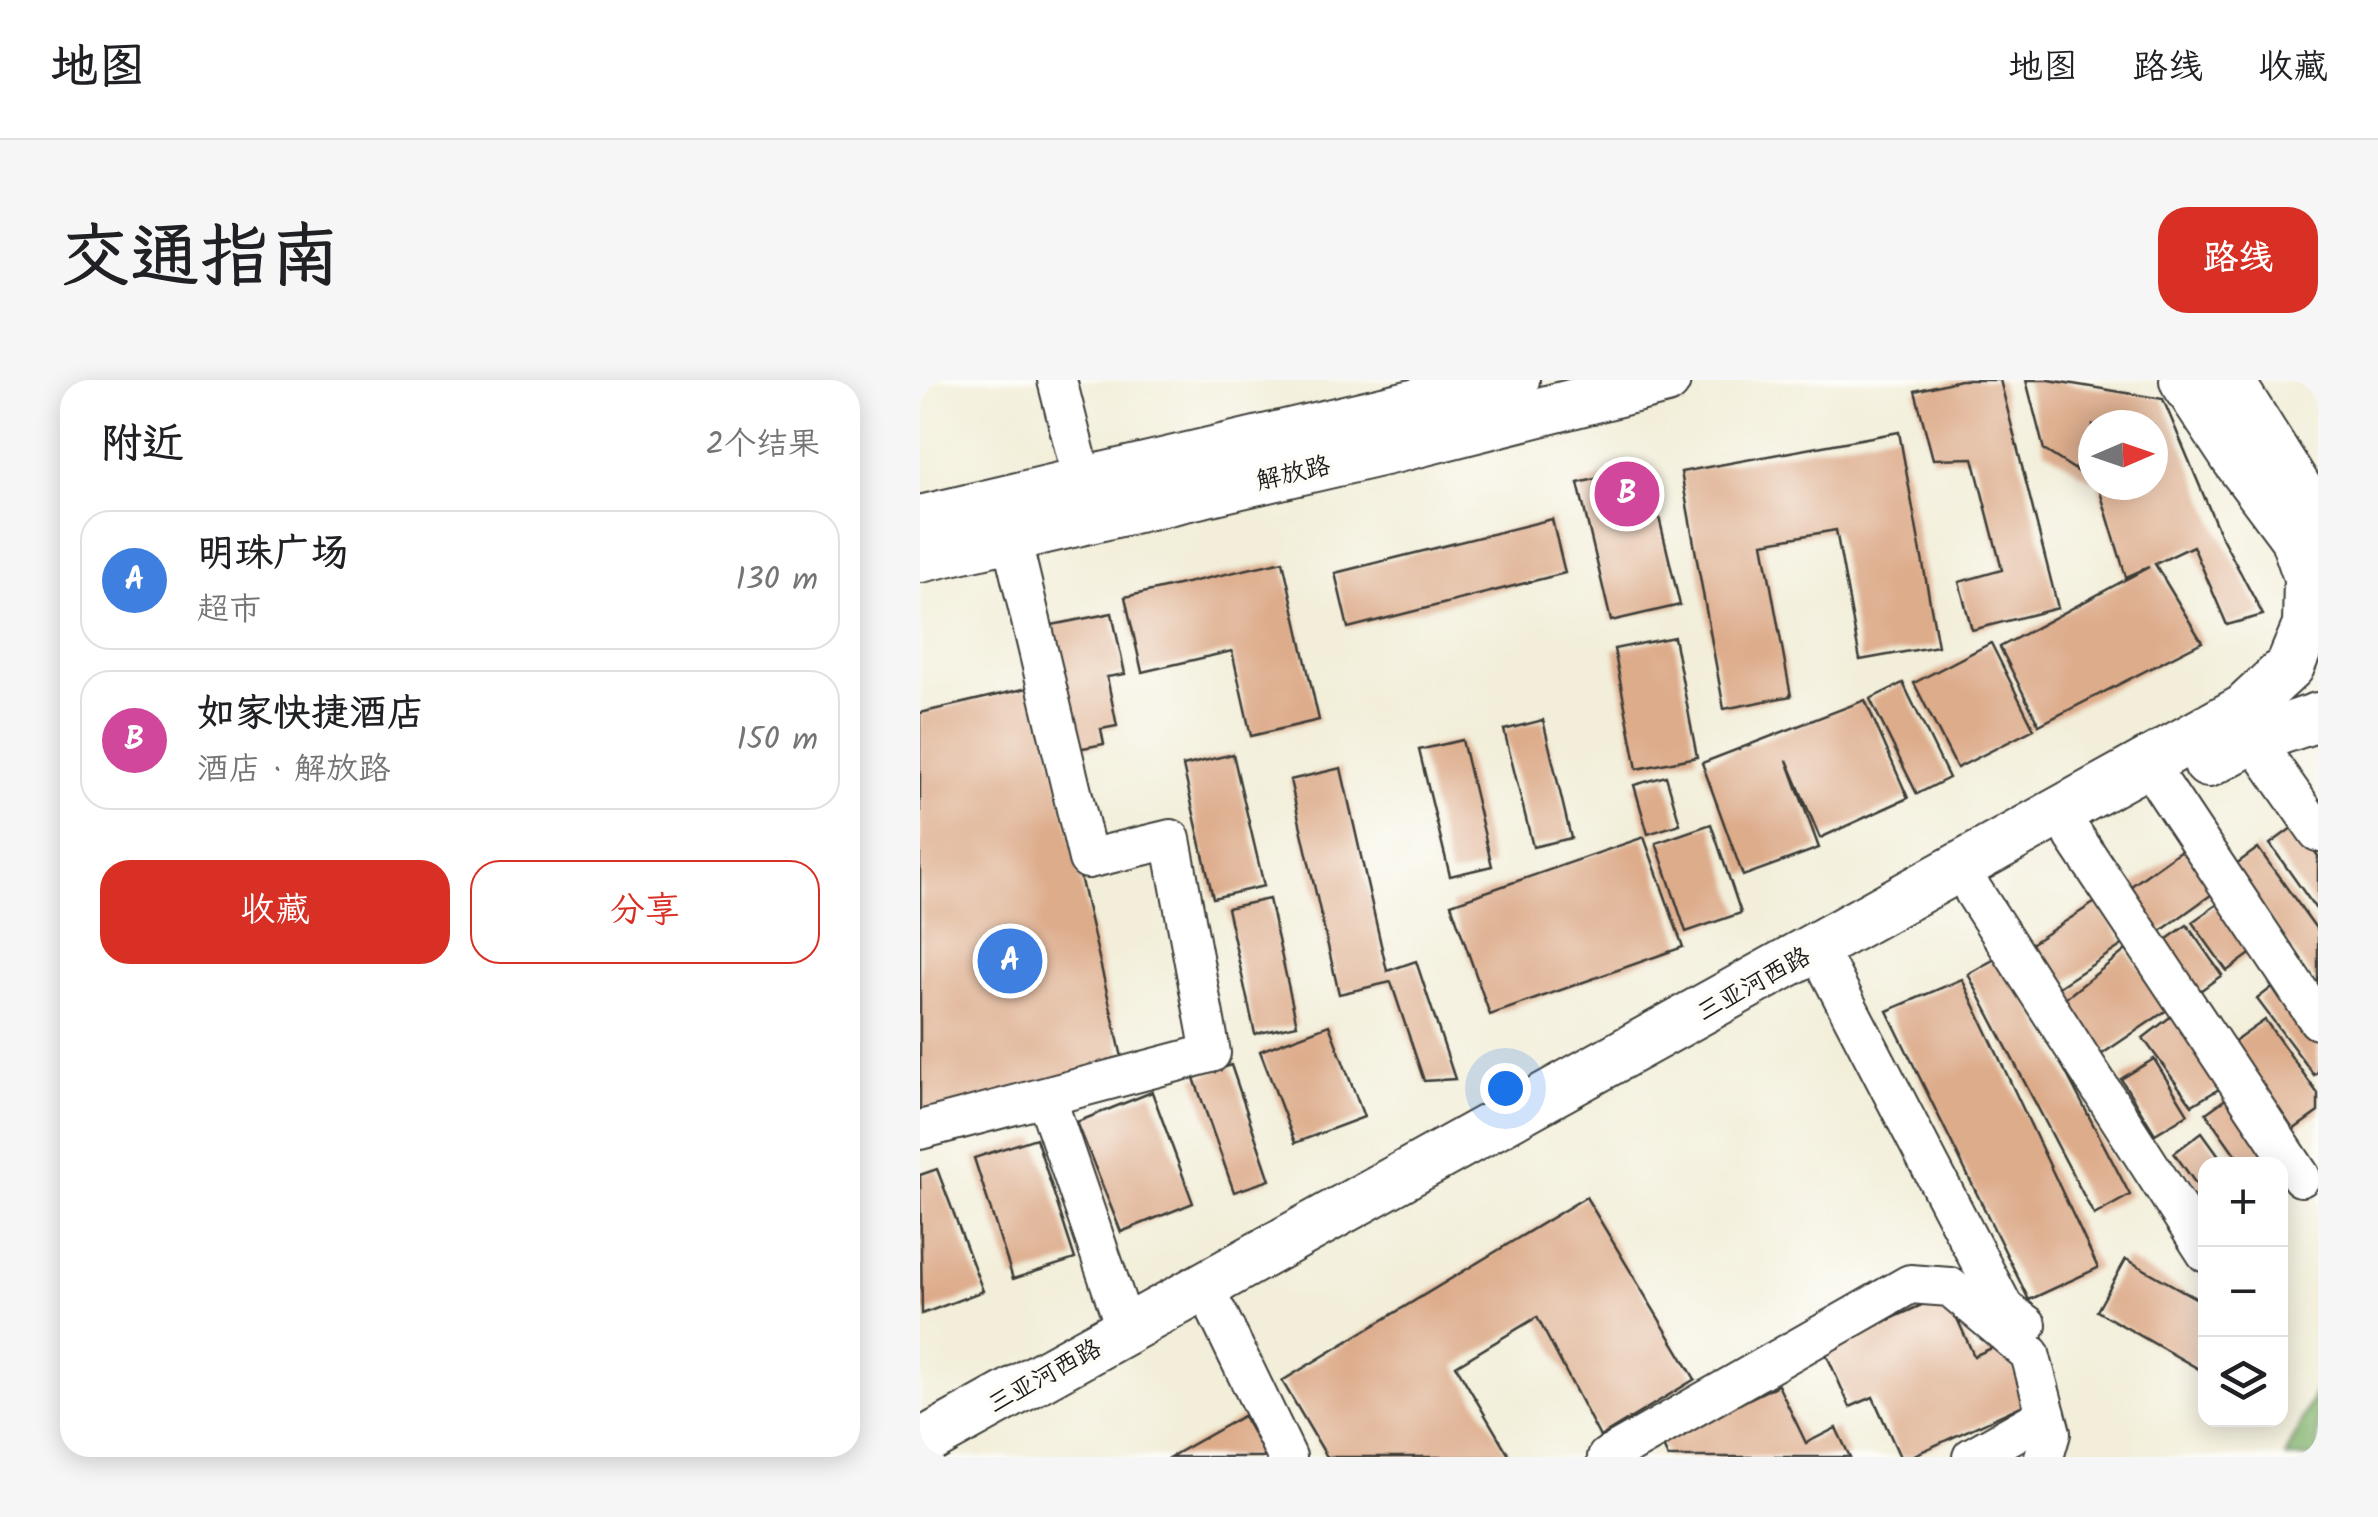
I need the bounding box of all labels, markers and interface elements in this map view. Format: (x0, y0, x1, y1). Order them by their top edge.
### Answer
text: 地图 (50, 31, 146, 107)
text: 地图 (2008, 41, 2078, 97)
text: 路线 (2133, 41, 2203, 97)
text: 收藏 (2258, 41, 2328, 97)
text: 交通指南 (60, 205, 340, 316)
button: 路线 (2158, 207, 2318, 313)
north arrow (2078, 410, 2168, 500)
text: 附近 (100, 412, 184, 479)
text: 2个结果 (705, 420, 820, 471)
street label: 解放路 (1252, 446, 1334, 502)
pin: B (1594, 456, 1660, 532)
text: 明珠广场 (197, 525, 349, 585)
text: A (124, 555, 145, 606)
text: 130 m (735, 555, 818, 606)
text: 超市 (197, 585, 261, 636)
text: 如家快捷酒店 (197, 685, 425, 745)
text: B (125, 715, 144, 766)
text: 150 m (736, 715, 818, 766)
text: 酒店 · 解放路 (197, 745, 390, 796)
button: 收藏 (100, 860, 450, 964)
button: 分享 (470, 860, 820, 964)
pin: A (978, 924, 1042, 998)
street label: 三亚河西路 (1690, 937, 1818, 1033)
your location (1480, 1063, 1531, 1114)
map controls (2198, 1157, 2288, 1427)
button: + (2198, 1157, 2288, 1247)
button: − (2198, 1247, 2288, 1337)
street label: 三亚河西路 (981, 1329, 1109, 1425)
button: layers (2198, 1337, 2288, 1427)

